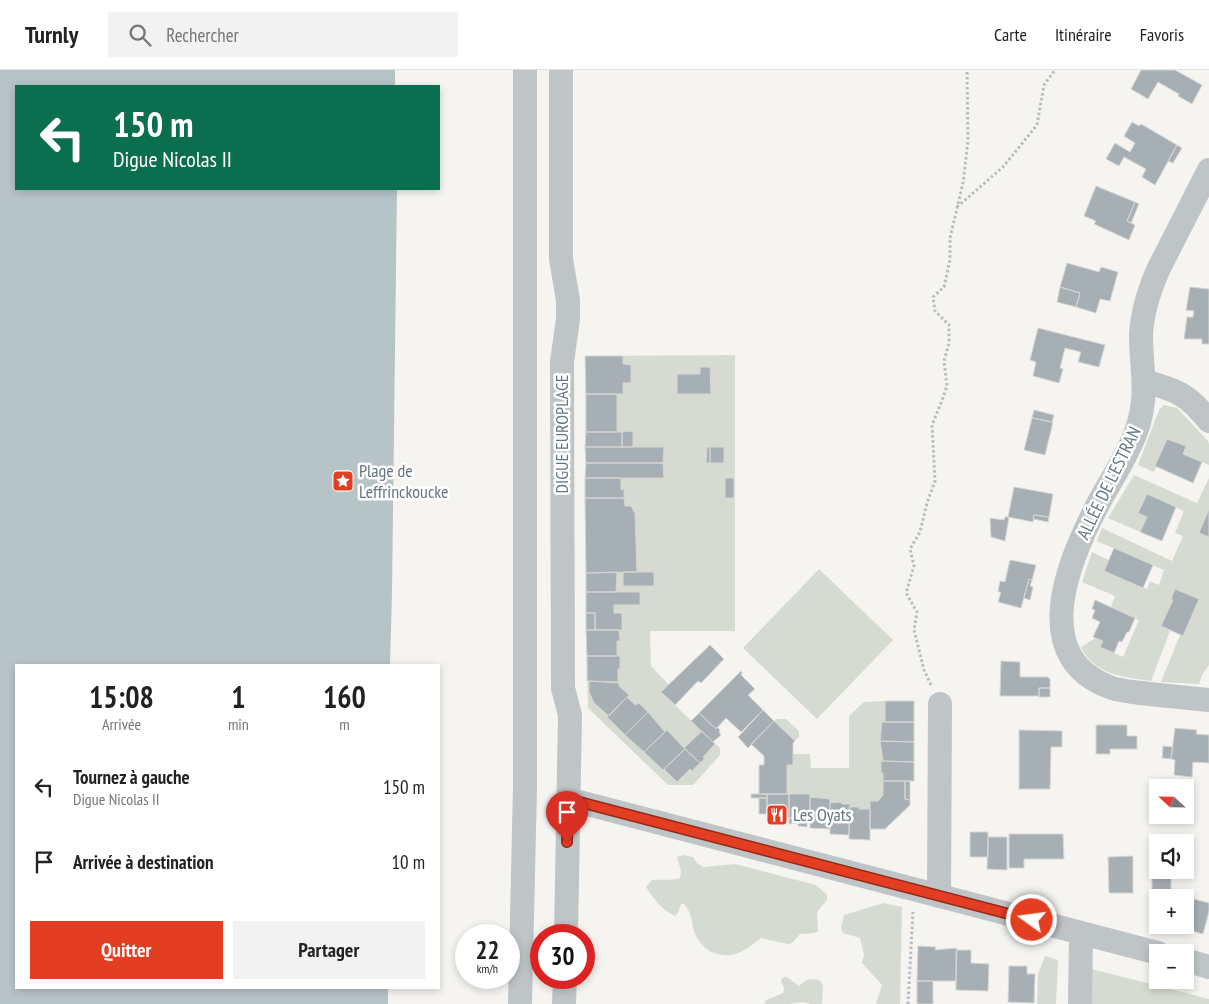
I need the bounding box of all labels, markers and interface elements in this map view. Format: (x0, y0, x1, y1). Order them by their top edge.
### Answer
search box (108, 12, 458, 57)
text: Turnly (25, 19, 78, 50)
icon: search (126, 21, 154, 49)
text: Rechercher (166, 23, 239, 47)
text: Carte (994, 23, 1027, 46)
text: Itinéraire (1055, 23, 1112, 46)
text: Favoris (1140, 23, 1184, 46)
text: 150 m (113, 101, 194, 147)
icon: left (30, 105, 95, 170)
text: Digue Nicolas II (113, 145, 232, 173)
street label: DIGUE EUROPLAGE (550, 375, 573, 493)
street label: ALLÉE DE L'ESTRAN (1071, 423, 1146, 543)
place label: Plage de Leffrinckoucke (359, 459, 449, 503)
place icon: Plage de Leffrinckoucke (331, 469, 355, 493)
text: 15:08 (89, 677, 154, 716)
text: 1 (231, 677, 246, 716)
text: 160 (323, 677, 366, 716)
text: Arrivée (102, 714, 141, 734)
text: min (228, 714, 249, 734)
text: m (339, 714, 350, 734)
text: Tournez à gauche (73, 765, 190, 789)
icon: left (30, 773, 58, 801)
text: 150 m (383, 775, 425, 799)
north arrow (1149, 779, 1194, 824)
map controls (1149, 779, 1194, 989)
text: Digue Nicolas II (73, 789, 160, 809)
pin (546, 791, 588, 842)
icon: arrive (553, 798, 581, 826)
restaurant icon: Les Oyats (765, 803, 789, 827)
place label: Les Oyats (793, 803, 852, 826)
button: sound (1149, 834, 1194, 879)
icon: arrive (30, 848, 58, 876)
text: Arrivée à destination (73, 850, 214, 874)
text: 10 m (392, 850, 425, 874)
button: + (1149, 889, 1194, 934)
position arrow (1005, 893, 1057, 945)
button: Quitter (30, 921, 223, 979)
button: Partager (233, 921, 425, 979)
speed limit sign: 30 (530, 924, 595, 989)
text: 22 (476, 934, 499, 966)
button: − (1149, 944, 1194, 989)
text: km/h (477, 961, 498, 976)

